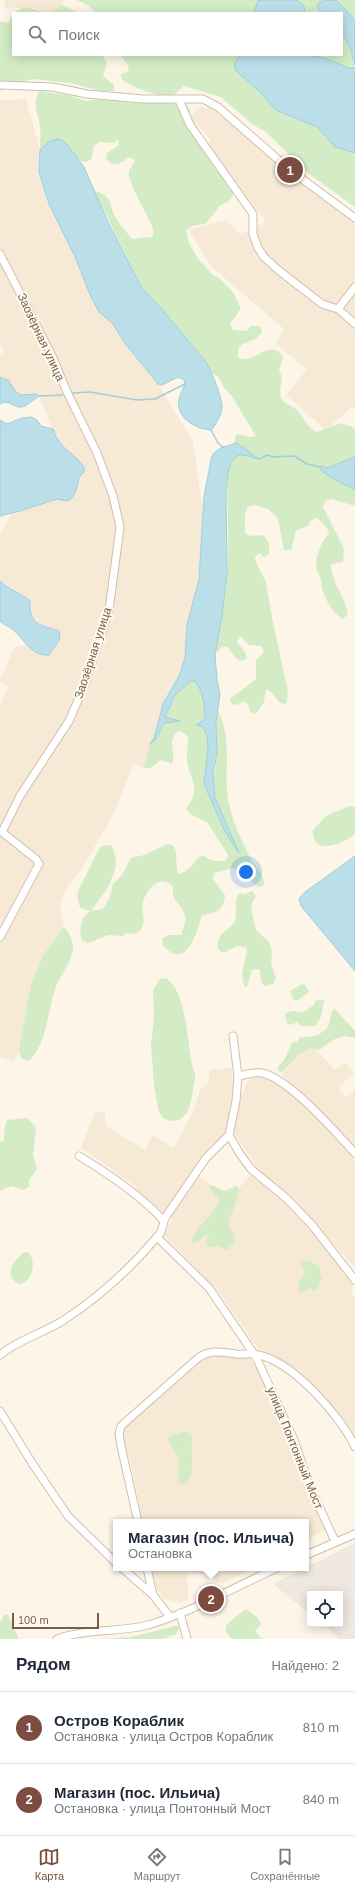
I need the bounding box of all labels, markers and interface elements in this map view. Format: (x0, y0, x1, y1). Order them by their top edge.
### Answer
search box (12, 12, 343, 56)
icon: search (26, 23, 48, 45)
text: Поиск (58, 26, 100, 43)
pin: 1 (277, 155, 303, 185)
street label: Заозёрная улица (14, 291, 68, 383)
street label: Заозёрная улица (72, 605, 115, 701)
your location (236, 862, 256, 882)
street label: улица Понтонный Мост (264, 1385, 326, 1512)
popup (113, 1519, 309, 1571)
text: Магазин (пос. Ильича) (128, 1529, 294, 1546)
text: Остановка (128, 1546, 192, 1561)
pin: 2 (198, 1584, 224, 1614)
map controls (307, 1591, 343, 1627)
button: locate (307, 1591, 343, 1627)
scale bar (12, 1611, 99, 1630)
text: 100 m (18, 1614, 49, 1626)
text: Рядом (16, 1655, 71, 1674)
text: Найдено: 2 (271, 1658, 339, 1673)
text: Остров Кораблик (54, 1712, 184, 1729)
text: 1 (25, 1720, 33, 1735)
text: 810 m (303, 1720, 339, 1735)
text: Остановка · улица Остров Кораблик (54, 1729, 273, 1744)
text: Магазин (пос. Ильича) (54, 1784, 220, 1801)
text: 2 (25, 1792, 33, 1807)
text: 840 m (303, 1792, 339, 1807)
text: Остановка · улица Понтонный Мост (54, 1801, 271, 1816)
tab: Карта (35, 1846, 64, 1882)
tab: Маршрут (134, 1846, 181, 1882)
tab: Сохранённые (250, 1846, 320, 1882)

